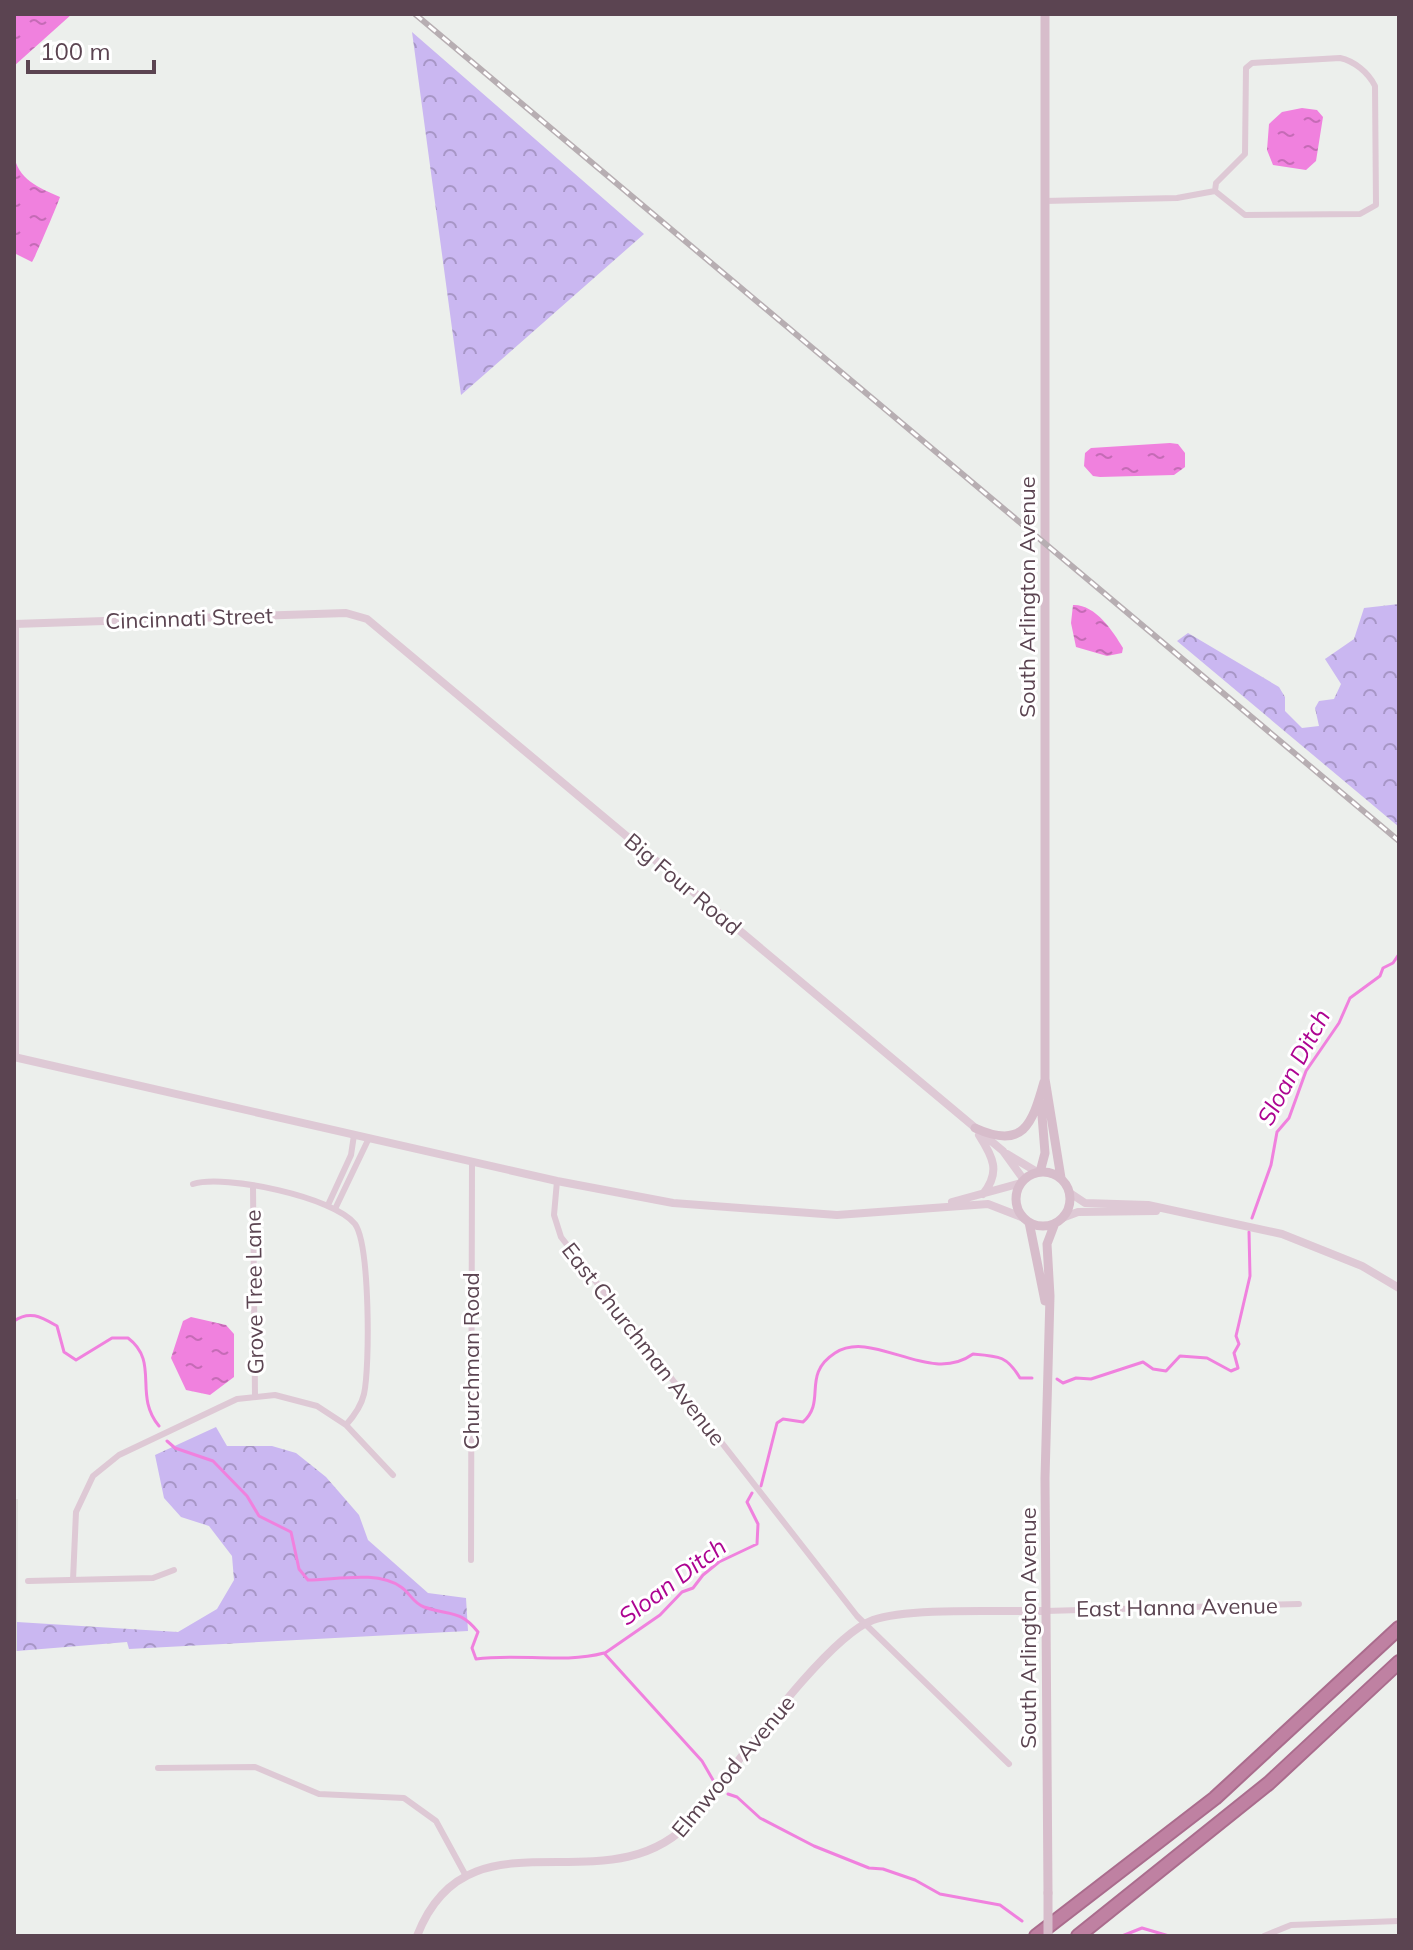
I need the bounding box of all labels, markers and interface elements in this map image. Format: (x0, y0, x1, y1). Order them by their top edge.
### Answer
scale bar (28, 24, 154, 74)
text: 100 m (40, 36, 111, 66)
street label: South Arlington Avenue (1013, 476, 1041, 718)
street label: Cincinnati Street (105, 601, 274, 635)
street label: Big Four Road (619, 827, 747, 941)
water label: Sloan Ditch (1250, 1004, 1336, 1130)
street label: Grove Tree Lane (239, 1209, 269, 1375)
street label: East Churchman Avenue (556, 1237, 732, 1451)
street label: Churchman Road (457, 1272, 485, 1450)
street label: South Arlington Avenue (1014, 1507, 1042, 1749)
water label: Sloan Ditch (612, 1531, 732, 1631)
street label: East Hanna Avenue (1076, 1591, 1278, 1623)
street label: Elmwood Avenue (665, 1689, 801, 1843)

